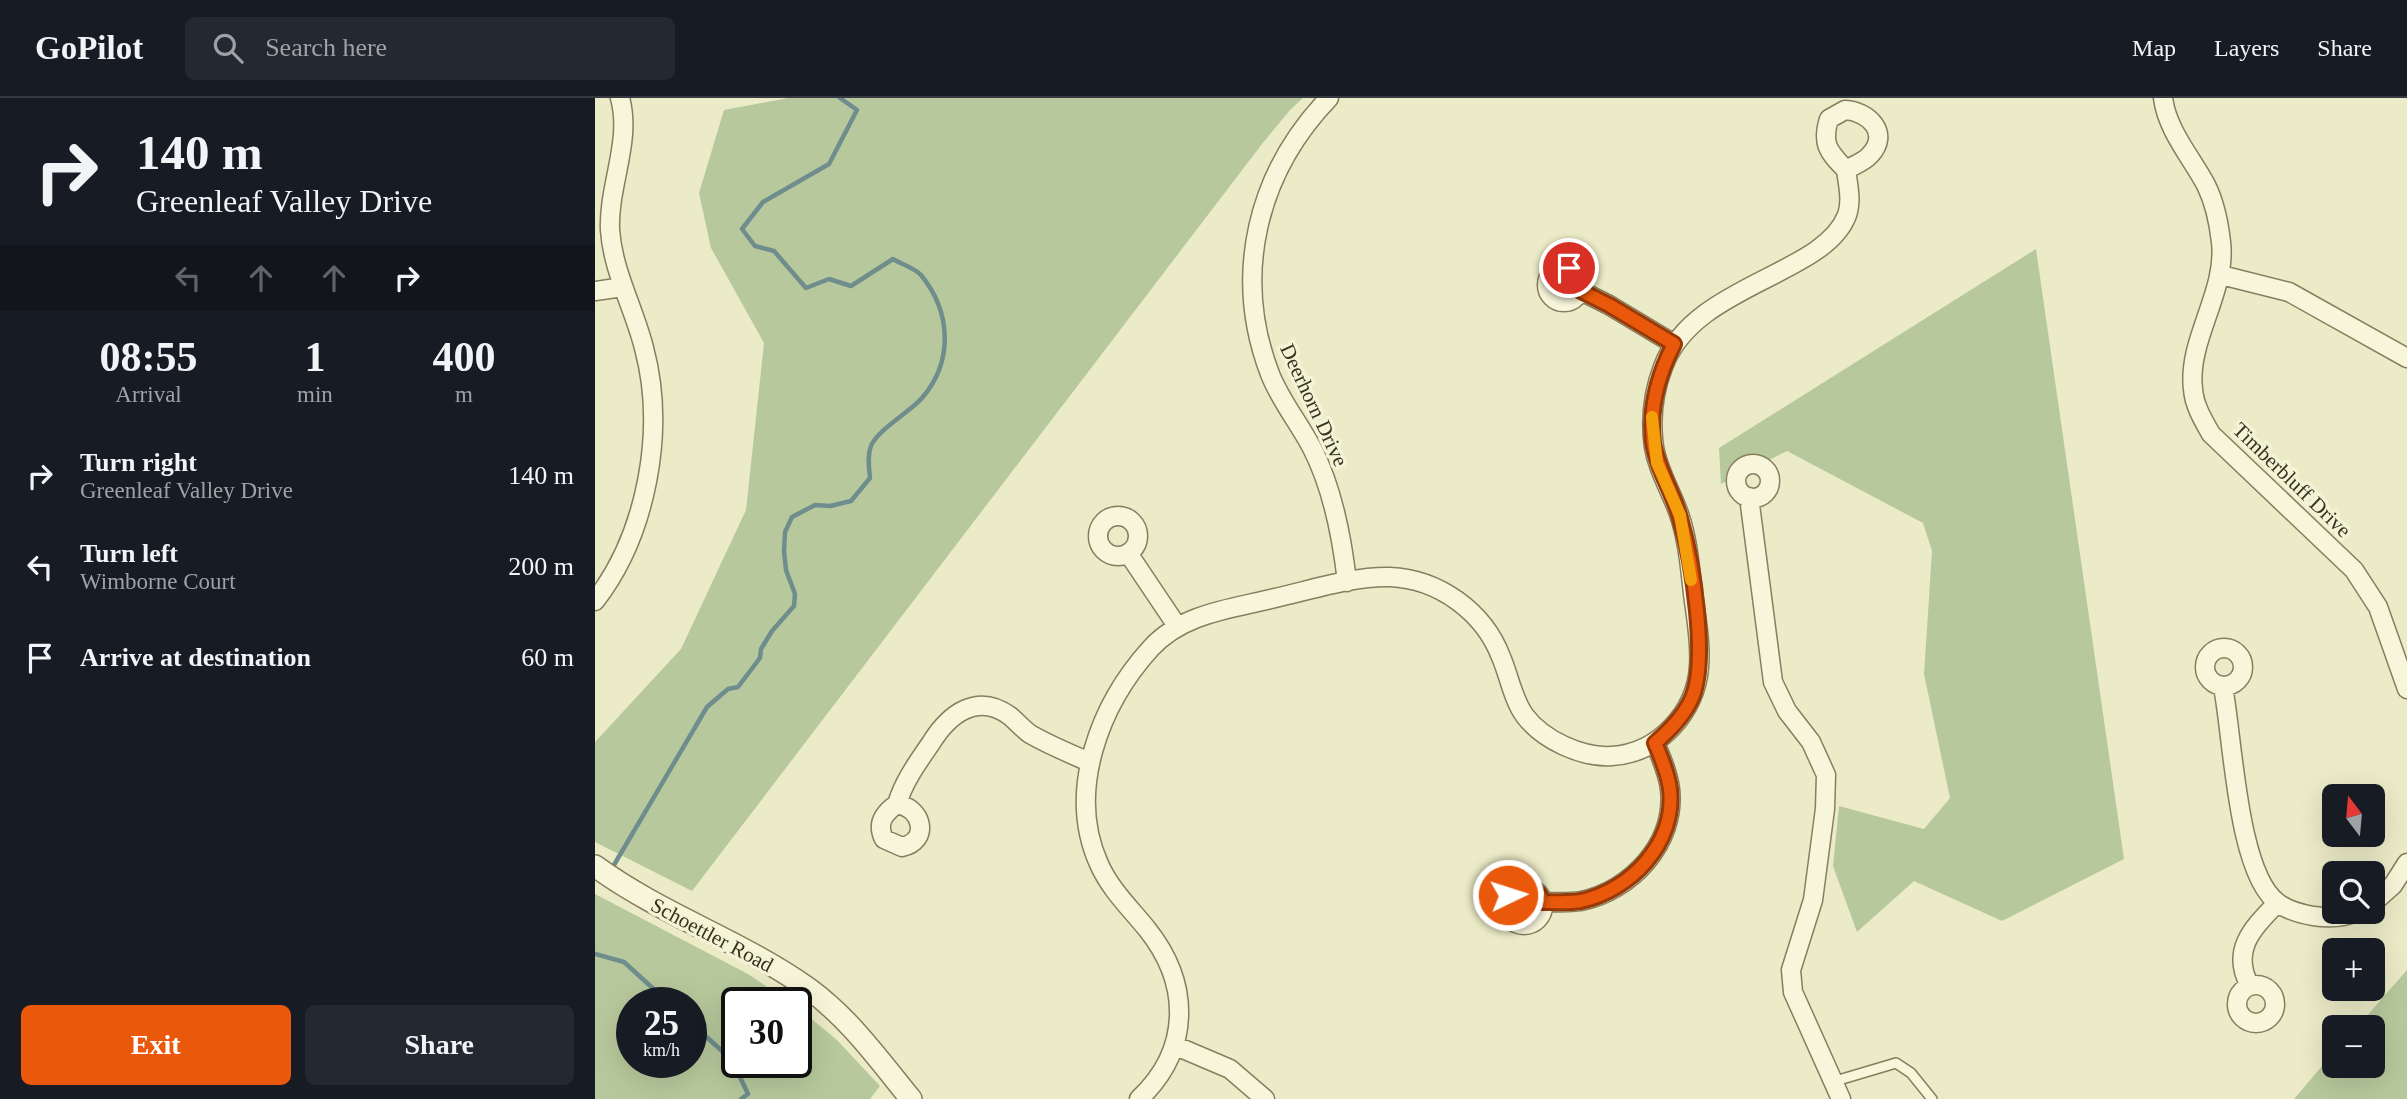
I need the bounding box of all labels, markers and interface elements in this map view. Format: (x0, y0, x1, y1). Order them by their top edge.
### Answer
search box (185, 17, 675, 80)
icon: search (209, 29, 247, 67)
text: GoPilot (35, 30, 143, 66)
text: Search here (265, 33, 387, 62)
text: Map (2132, 35, 2176, 61)
text: Layers (2214, 35, 2279, 61)
text: Share (2317, 35, 2372, 61)
text: 140 m (136, 125, 263, 180)
icon: right (21, 126, 112, 217)
text: Greenleaf Valley Drive (136, 183, 432, 219)
pin (1539, 238, 1599, 298)
icon: arrive (1550, 249, 1588, 287)
icon: left (169, 259, 207, 297)
icon: ahead (242, 259, 280, 297)
icon: ahead (315, 259, 353, 297)
icon: right (388, 259, 426, 297)
text: 08:55 (100, 334, 198, 380)
text: 1 (304, 334, 325, 380)
text: 400 (432, 334, 495, 380)
street label: Deerhorn Drive (1275, 340, 1353, 470)
text: Arrival (115, 382, 182, 407)
text: min (297, 382, 333, 407)
text: m (455, 382, 473, 407)
street label: Timberbluff Drive (2228, 418, 2356, 542)
text: Turn right (80, 448, 197, 477)
icon: right (21, 457, 59, 495)
text: 140 m (508, 461, 574, 490)
text: Greenleaf Valley Drive (80, 478, 293, 503)
text: Turn left (80, 539, 178, 568)
icon: left (21, 548, 59, 586)
text: 200 m (508, 552, 574, 581)
text: Wimborne Court (80, 569, 236, 594)
icon: arrive (21, 639, 59, 677)
text: Arrive at destination (80, 643, 311, 672)
text: 60 m (521, 643, 574, 672)
north arrow (2322, 784, 2385, 847)
map controls (2322, 784, 2385, 1078)
position arrow (1471, 858, 1545, 932)
button: search (2322, 861, 2385, 924)
street label: Schoettler Road (647, 893, 778, 977)
button: + (2322, 938, 2385, 1001)
speed limit sign: 30 (721, 987, 812, 1078)
text: 25 (644, 1004, 679, 1043)
button: Exit (21, 1005, 291, 1085)
button: Share (305, 1005, 574, 1085)
button: − (2322, 1015, 2385, 1078)
text: km/h (643, 1040, 680, 1060)

